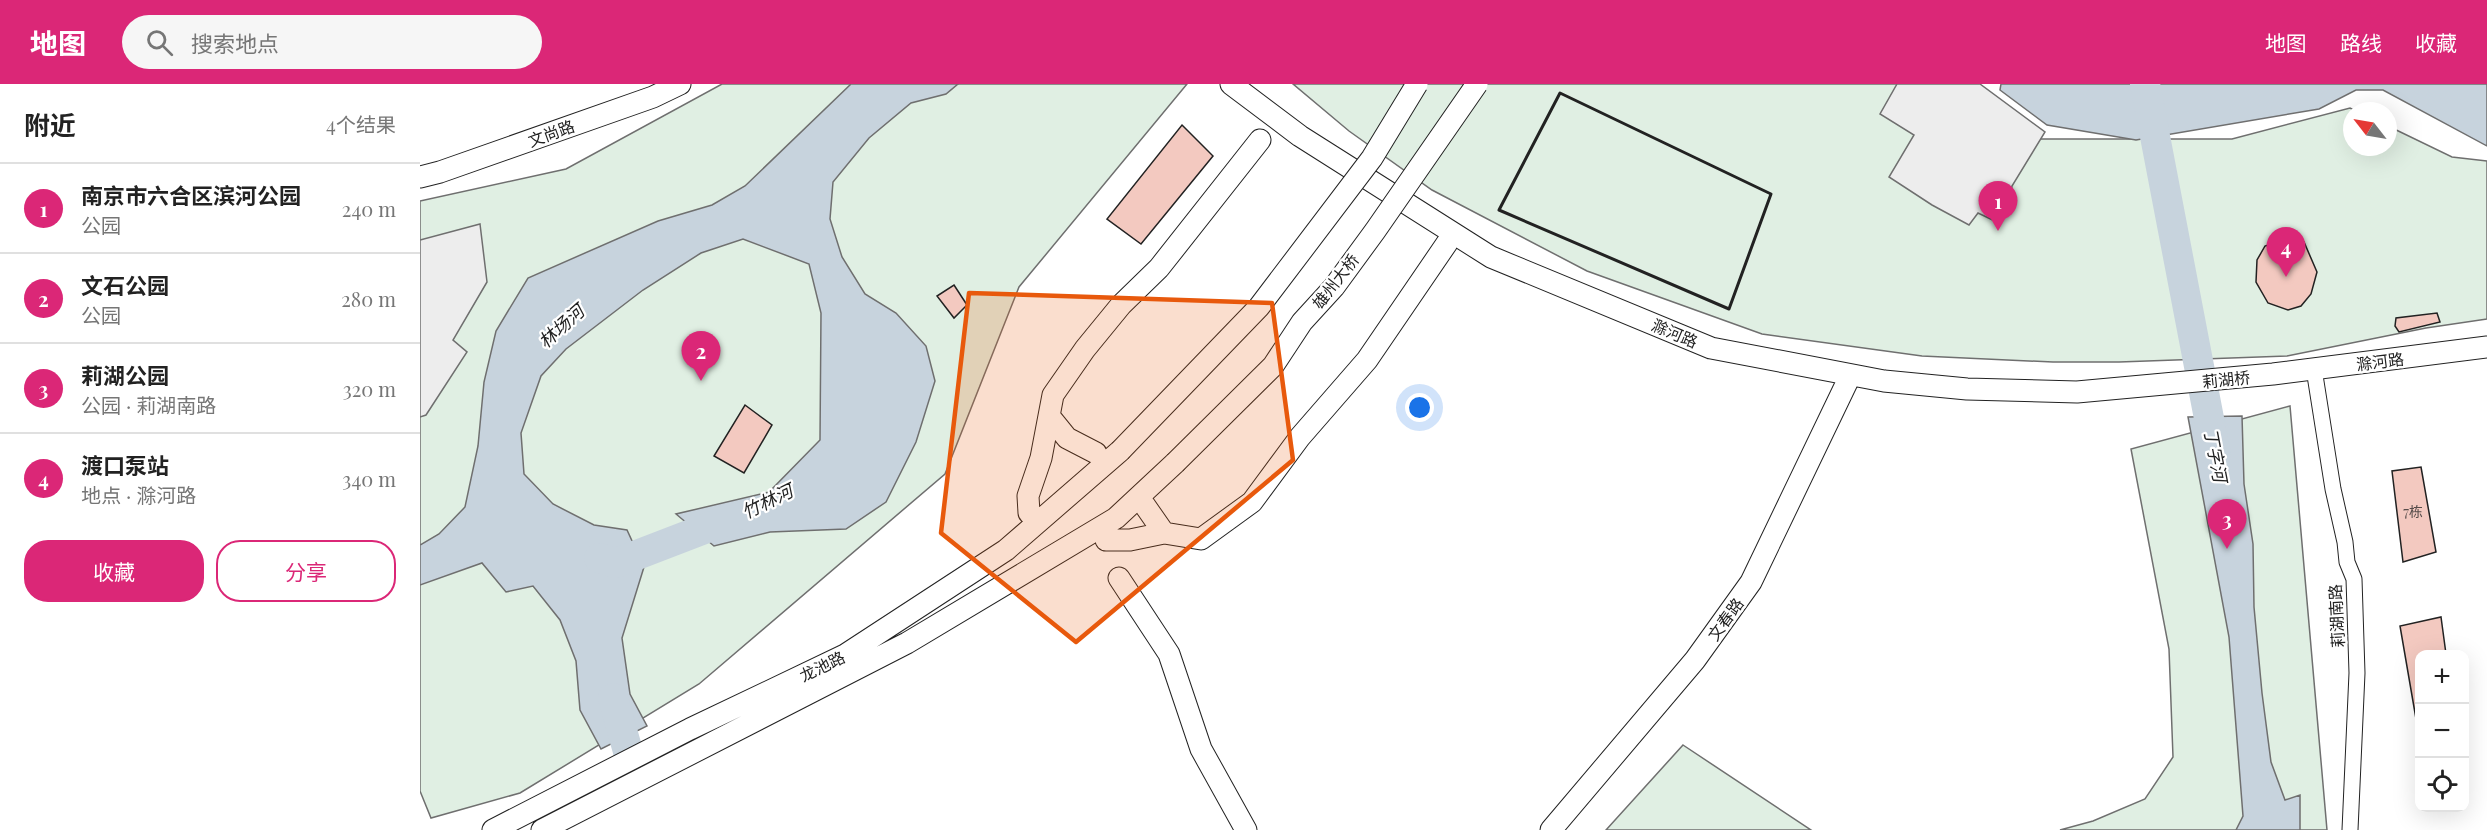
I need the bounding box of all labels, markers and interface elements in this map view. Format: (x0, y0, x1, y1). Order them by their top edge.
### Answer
search box (122, 15, 542, 69)
text: 地图 (30, 24, 86, 61)
icon: search (143, 26, 176, 59)
text: 搜索地点 (191, 28, 279, 58)
text: 地图 (2265, 28, 2307, 56)
text: 路线 (2340, 28, 2382, 56)
text: 收藏 (2415, 28, 2457, 56)
north arrow (2343, 102, 2397, 156)
text: 附近 (24, 107, 76, 142)
text: 4个结果 (326, 110, 396, 137)
street label: 文尚路 (525, 115, 577, 151)
text: 南京市六合区滨河公园 (81, 180, 301, 210)
pin: 1 (1978, 182, 2018, 231)
text: 1 (40, 195, 47, 222)
text: 240 m (342, 195, 396, 222)
text: 公园 (81, 211, 121, 238)
pin: 4 (2266, 228, 2306, 277)
street label: 雄州大桥 (1307, 249, 1363, 313)
text: 文石公园 (81, 270, 169, 300)
text: 2 (38, 285, 49, 312)
text: 280 m (341, 285, 396, 312)
water label: 林场河 (533, 297, 591, 353)
text: 公园 (81, 301, 121, 328)
street label: 滁河路 (1649, 314, 1701, 352)
pin: 2 (682, 332, 720, 381)
street label: 滁河路 (2355, 348, 2405, 374)
text: 莉湖公园 (81, 360, 169, 390)
street label: 莉湖桥 (2201, 366, 2251, 392)
text: 3 (39, 375, 48, 402)
text: 320 m (343, 375, 396, 402)
text: 公园 · 莉湖南路 (81, 391, 216, 418)
your location (1405, 393, 1434, 422)
water label: 丁字河 (2199, 426, 2234, 487)
text: 渡口泵站 (81, 450, 169, 480)
text: 4 (38, 465, 49, 492)
text: 340 m (342, 465, 396, 492)
water label: 竹林河 (737, 477, 799, 524)
text: 地点 · 滁河路 (81, 481, 196, 508)
pin: 3 (2208, 500, 2246, 549)
house number: 7栋 (2403, 502, 2423, 521)
button: 收藏 (24, 540, 204, 602)
button: 分享 (216, 540, 396, 602)
street label: 莉湖南路 (2324, 583, 2348, 649)
street label: 文春路 (1702, 593, 1748, 645)
street label: 龙池路 (796, 646, 848, 686)
map controls (2415, 650, 2469, 812)
button: + (2415, 650, 2469, 704)
button: − (2415, 704, 2469, 758)
button: locate (2415, 758, 2469, 812)

